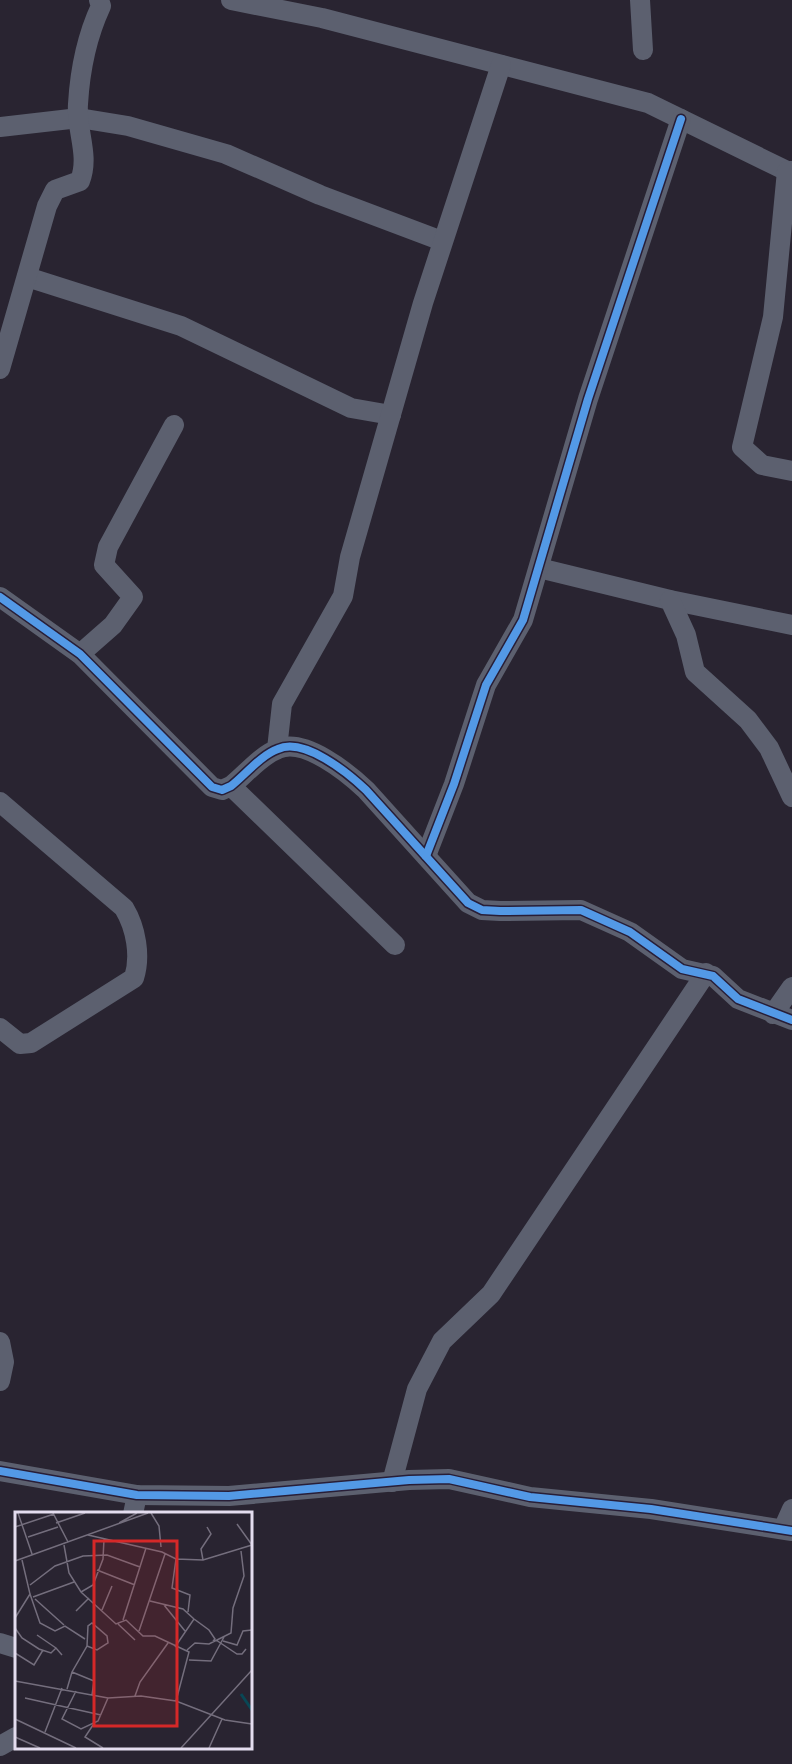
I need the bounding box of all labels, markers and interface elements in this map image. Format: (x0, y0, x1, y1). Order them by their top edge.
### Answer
inset map (15, 1512, 252, 1749)

